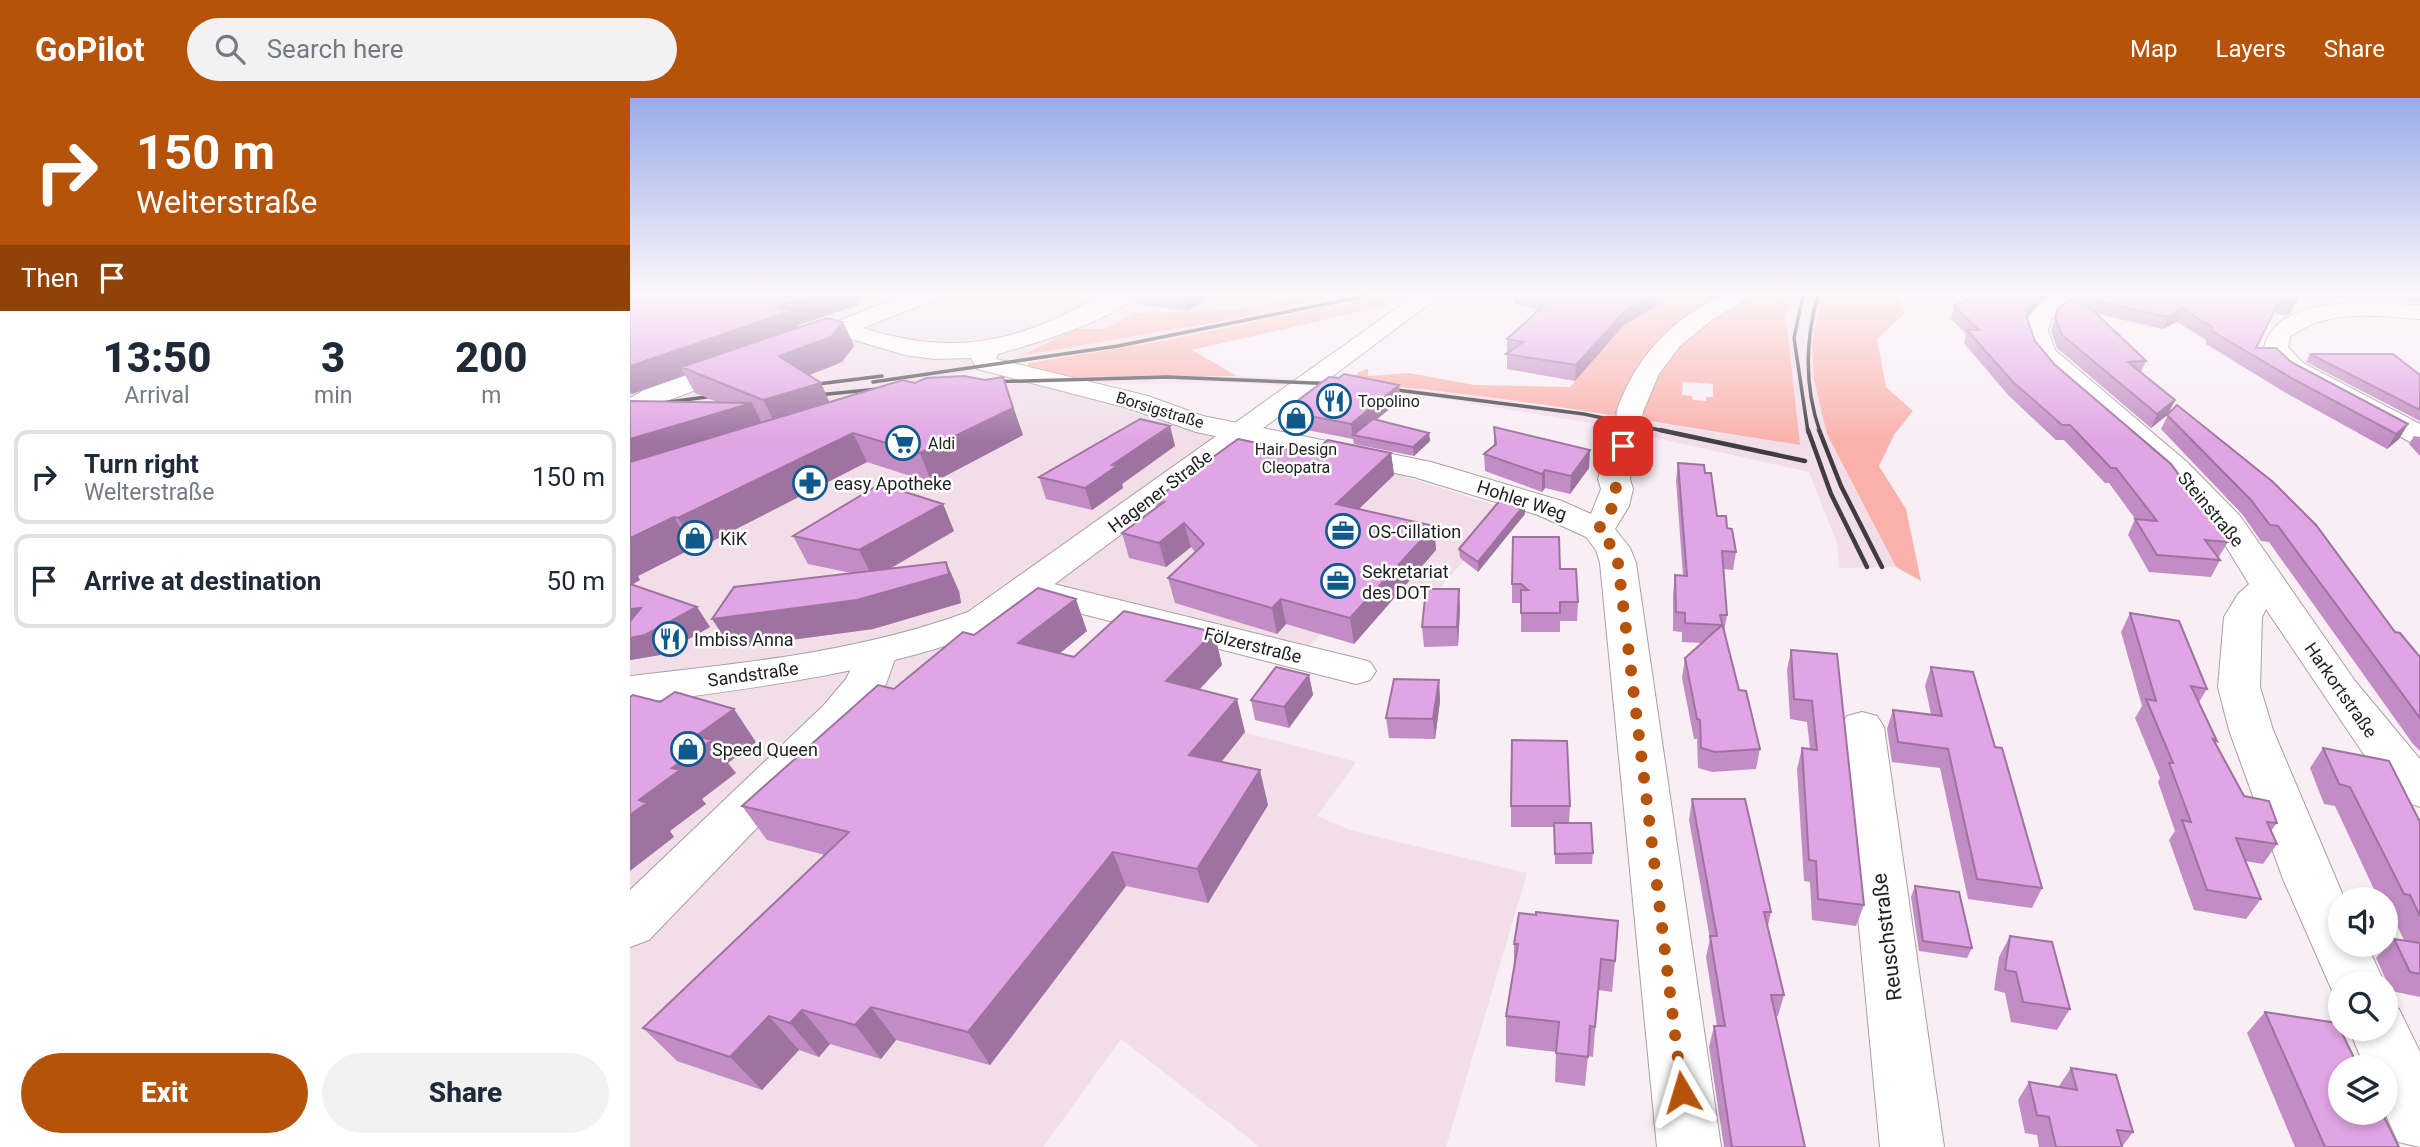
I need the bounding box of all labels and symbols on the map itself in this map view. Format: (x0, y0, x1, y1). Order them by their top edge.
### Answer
restaurant icon: Topolino (1315, 382, 1353, 420)
street label: Borsigstraße (1114, 388, 1206, 432)
place label: Topolino (1358, 392, 1420, 411)
shop icon: Hair Design Cleopatra (1277, 399, 1315, 437)
pin (1593, 416, 1653, 476)
supermarket icon: Aldi (884, 424, 922, 462)
place label: Aldi (928, 434, 955, 453)
place label: Hair Design Cleopatra (1255, 440, 1337, 477)
street label: Hagener Straße (1104, 445, 1216, 537)
pharmacy icon: easy Apotheke (791, 464, 829, 502)
street label: Steinstraße (2174, 467, 2248, 551)
place label: easy Apotheke (834, 473, 952, 494)
street label: Hohler Weg (1475, 476, 1569, 524)
office icon: OS-Cillation (1324, 512, 1362, 550)
shop icon: KiK (676, 519, 714, 557)
place label: OS-Cillation (1368, 521, 1461, 542)
place label: KiK (720, 528, 748, 549)
place label: Sekretariat des DOT (1362, 561, 1449, 603)
office icon: Sekretariat des DOT (1319, 562, 1357, 600)
restaurant icon: Imbiss Anna (651, 620, 689, 658)
street label: Fölzerstraße (1202, 623, 1304, 667)
place label: Imbiss Anna (694, 629, 794, 650)
street label: Harkortstraße (2300, 638, 2382, 742)
street label: Sandstraße (706, 657, 800, 691)
shop icon: Speed Queen (669, 730, 707, 768)
place label: Speed Queen (712, 739, 818, 760)
street label: Reuschstraße (1867, 872, 1907, 1002)
position arrow (1645, 1055, 1719, 1129)

